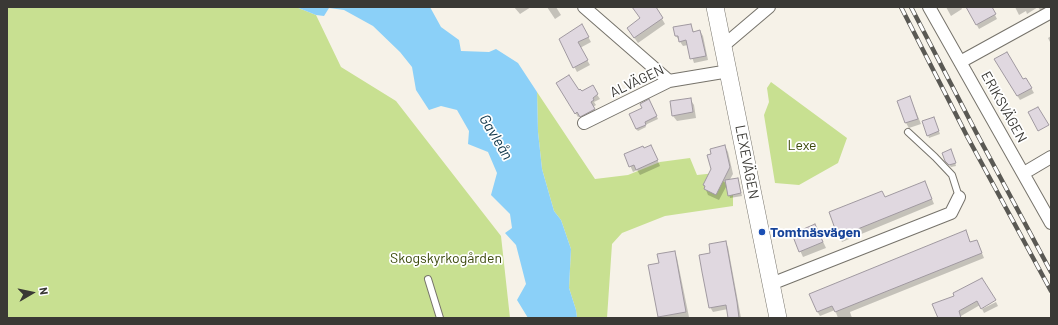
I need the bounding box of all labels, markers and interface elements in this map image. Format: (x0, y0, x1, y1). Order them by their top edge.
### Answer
street label: ALVÄGEN (607, 61, 667, 101)
street label: ERIKSVÄGEN (978, 68, 1030, 146)
water label: Gavleån (475, 111, 517, 163)
street label: LEXEVÄGEN (732, 124, 762, 200)
park label: Lexe (787, 137, 817, 153)
place label: Tomtnäsvägen (770, 224, 861, 240)
marker: Tomtnäsvägen (757, 227, 767, 237)
park label: Skogskyrkogården (390, 250, 502, 266)
north arrow (12, 273, 52, 313)
text: N (37, 286, 51, 296)

